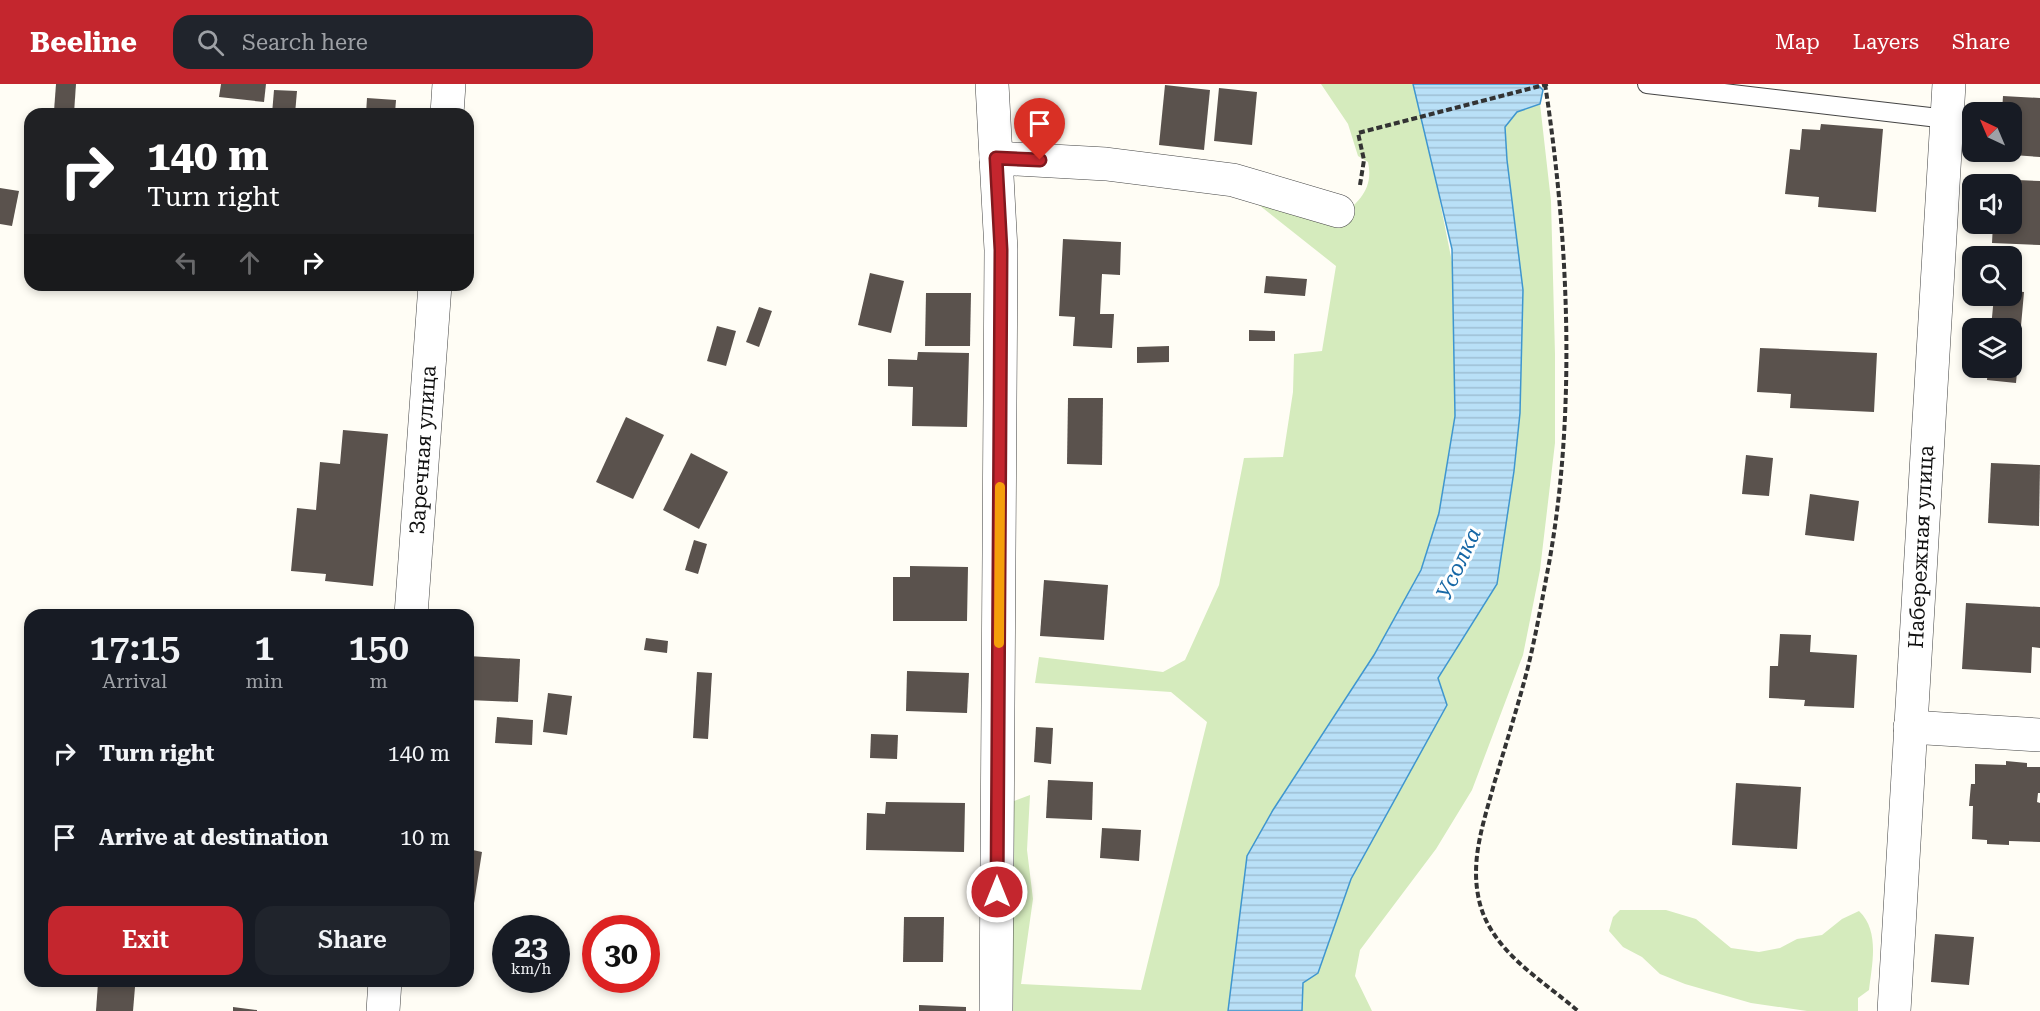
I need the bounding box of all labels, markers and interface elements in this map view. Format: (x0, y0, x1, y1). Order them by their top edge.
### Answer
search box (173, 15, 593, 69)
text: Beeline (30, 26, 137, 59)
icon: search (194, 26, 227, 59)
text: Search here (242, 30, 368, 55)
text: Map (1775, 30, 1820, 54)
text: Layers (1853, 30, 1919, 54)
text: Share (1952, 30, 2010, 54)
pin (1014, 98, 1065, 160)
north arrow (1962, 102, 2022, 162)
map controls (1962, 102, 2022, 378)
icon: arrive (1023, 107, 1056, 140)
text: 140 m (147, 131, 269, 180)
icon: right (48, 132, 126, 210)
button: sound (1962, 174, 2022, 234)
text: Turn right (147, 181, 280, 213)
icon: left (170, 246, 203, 279)
icon: ahead (233, 246, 266, 279)
icon: right (296, 246, 329, 279)
button: search (1962, 246, 2022, 306)
button: layers (1962, 318, 2022, 378)
street label: Заречная улица (405, 364, 441, 535)
street label: Набережная улица (1904, 444, 1938, 649)
water label: Усолка (1431, 523, 1486, 603)
text: 17:15 (89, 627, 180, 669)
text: 1 (254, 627, 274, 669)
text: 150 (348, 627, 409, 669)
text: Arrival (102, 669, 167, 693)
text: min (246, 669, 283, 693)
text: m (369, 669, 388, 693)
icon: right (48, 737, 81, 770)
text: Turn right (99, 741, 214, 766)
text: 140 m (387, 741, 450, 766)
icon: arrive (48, 821, 81, 854)
text: Arrive at destination (99, 825, 328, 850)
text: 10 m (400, 825, 450, 850)
position arrow (965, 860, 1029, 924)
button: Exit (48, 906, 243, 975)
button: Share (255, 906, 450, 975)
speed limit sign: 30 (582, 915, 660, 993)
text: 23 (514, 929, 548, 964)
text: km/h (511, 960, 551, 978)

